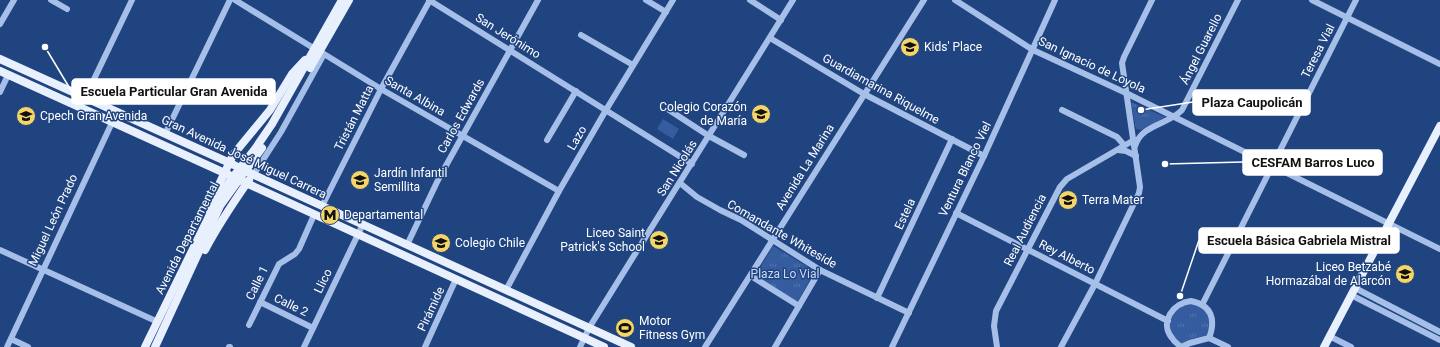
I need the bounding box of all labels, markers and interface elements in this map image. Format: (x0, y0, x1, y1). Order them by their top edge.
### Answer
street label: San Jerónimo (473, 10, 543, 62)
street label: Ángel Guarello (1176, 11, 1225, 87)
street label: Teresa Vial (1298, 22, 1338, 80)
street label: San Ignacio de Loyola (1036, 34, 1148, 96)
school or university icon: Kids' Place (899, 36, 921, 58)
place label: Kids' Place (924, 40, 982, 54)
street label: Guardiamarina Riquelme (820, 51, 942, 127)
street label: Santa Albina (382, 73, 448, 119)
street label: Carlos Edwards (435, 76, 487, 156)
callout: Escuela Particular Gran Avenida (72, 79, 275, 104)
street label: Tristán Matta (332, 83, 376, 153)
text: Escuela Particular Gran Avenida (80, 84, 268, 99)
callout: Plaza Caupolicán (1193, 90, 1310, 115)
text: Plaza Caupolicán (1202, 95, 1302, 110)
place label: Colegio Corazón de María (659, 100, 747, 128)
school or university icon: Colegio Corazón de María (750, 103, 772, 125)
school or university icon: Cpech Gran Avenida (15, 105, 37, 127)
place label: Cpech Gran Avenida (40, 109, 147, 123)
street label: Gran Avenida José Miguel Carrera (159, 112, 329, 202)
street label: Ventura Blanco Viel (936, 119, 994, 219)
street label: Avenida La Marina (773, 121, 837, 213)
street label: Lazo (565, 123, 590, 153)
street label: San Nicolás (654, 137, 700, 199)
callout: CESFAM Barros Luco (1243, 150, 1382, 175)
text: CESFAM Barros Luco (1251, 155, 1375, 170)
place label: Jardín Infantil Semillita (374, 166, 447, 194)
school or university icon: Jardín Infantil Semillita (349, 169, 371, 191)
street label: Miguel León Prado (26, 172, 81, 268)
street label: Avenida Departamental (152, 179, 222, 297)
school or university icon: Terra Mater (1057, 189, 1079, 211)
street label: Real Audiencia (1001, 192, 1049, 268)
place label: Terra Mater (1082, 193, 1144, 207)
street label: Estela (892, 196, 918, 232)
street label: Comandante Whiteside (725, 197, 839, 271)
metro station icon: Departamental (319, 204, 341, 226)
place label: Departamental (344, 208, 423, 222)
place label: Liceo Saint Patrick's School (560, 226, 645, 254)
callout: Escuela Básica Gabriela Mistral (1199, 228, 1399, 253)
school or university icon: Liceo Saint Patrick's School (648, 229, 670, 251)
school or university icon: Colegio Chile (430, 232, 452, 254)
text: Escuela Básica Gabriela Mistral (1207, 233, 1391, 248)
place label: Colegio Chile (455, 236, 525, 250)
street label: Rey Alberto (1037, 237, 1098, 277)
place label: Liceo Betzabé Hormazábal de Alarcón (1266, 260, 1391, 288)
school or university icon: Liceo Betzabé Hormazábal de Alarcón (1394, 263, 1416, 285)
street label: Calle 1 (243, 264, 271, 302)
street label: Llico (311, 266, 335, 296)
park label: Plaza Lo Vial (751, 267, 819, 281)
street label: Pirámide (415, 285, 447, 333)
street label: Calle 2 (272, 291, 311, 319)
place label: Motor Fitness Gym (639, 314, 705, 342)
sports icon: Motor Fitness Gym (614, 317, 636, 339)

